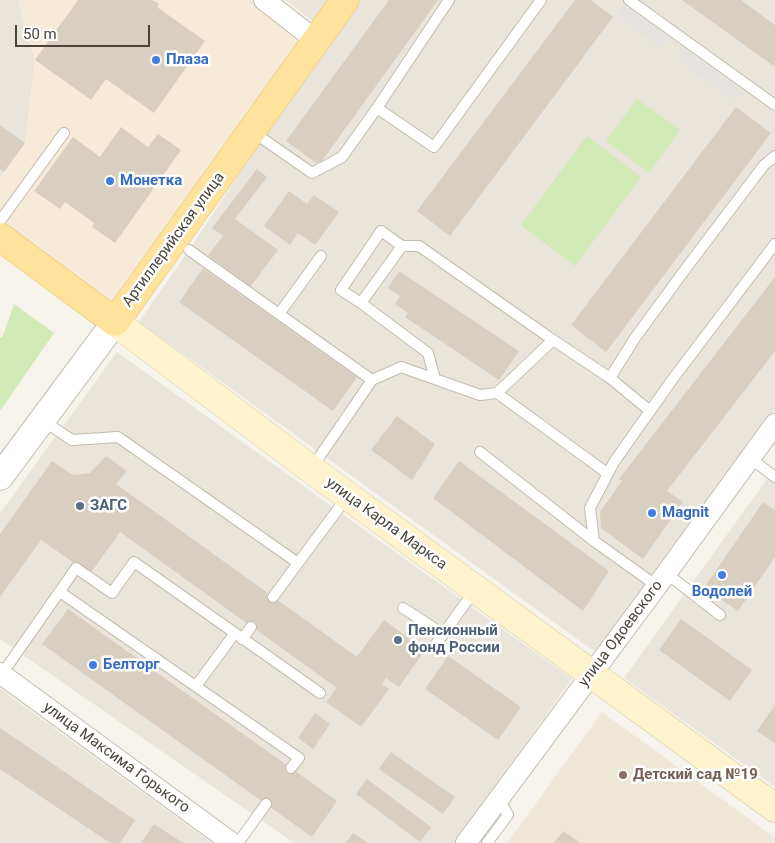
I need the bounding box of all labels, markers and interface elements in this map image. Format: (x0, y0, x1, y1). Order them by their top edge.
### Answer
scale bar (18, 15, 152, 47)
text: 50 m (23, 25, 57, 43)
place label: Плаза (166, 51, 209, 69)
marker: Плаза (150, 54, 162, 66)
street label: Артиллерийская улица (119, 169, 229, 311)
place label: Монетка (120, 172, 182, 190)
marker: Монетка (104, 175, 116, 187)
street label: улица Карла Маркса (322, 474, 450, 574)
place label: ЗАГС (90, 497, 127, 515)
marker: ЗАГС (74, 500, 86, 512)
place label: Magnit (662, 504, 709, 522)
marker: Magnit (646, 507, 658, 519)
marker: Водолей (716, 569, 728, 581)
street label: улица Одоевского (575, 577, 667, 691)
place label: Водолей (692, 583, 752, 601)
place label: Пенсионный фонд России (408, 622, 500, 657)
marker: Пенсионный фонд России (392, 634, 404, 646)
place label: Белторг (103, 656, 160, 674)
marker: Белторг (87, 659, 99, 671)
street label: улица Максима Горького (39, 699, 193, 817)
place label: Детский сад №19 (633, 766, 758, 784)
marker: Детский сад №19 (617, 769, 629, 781)

